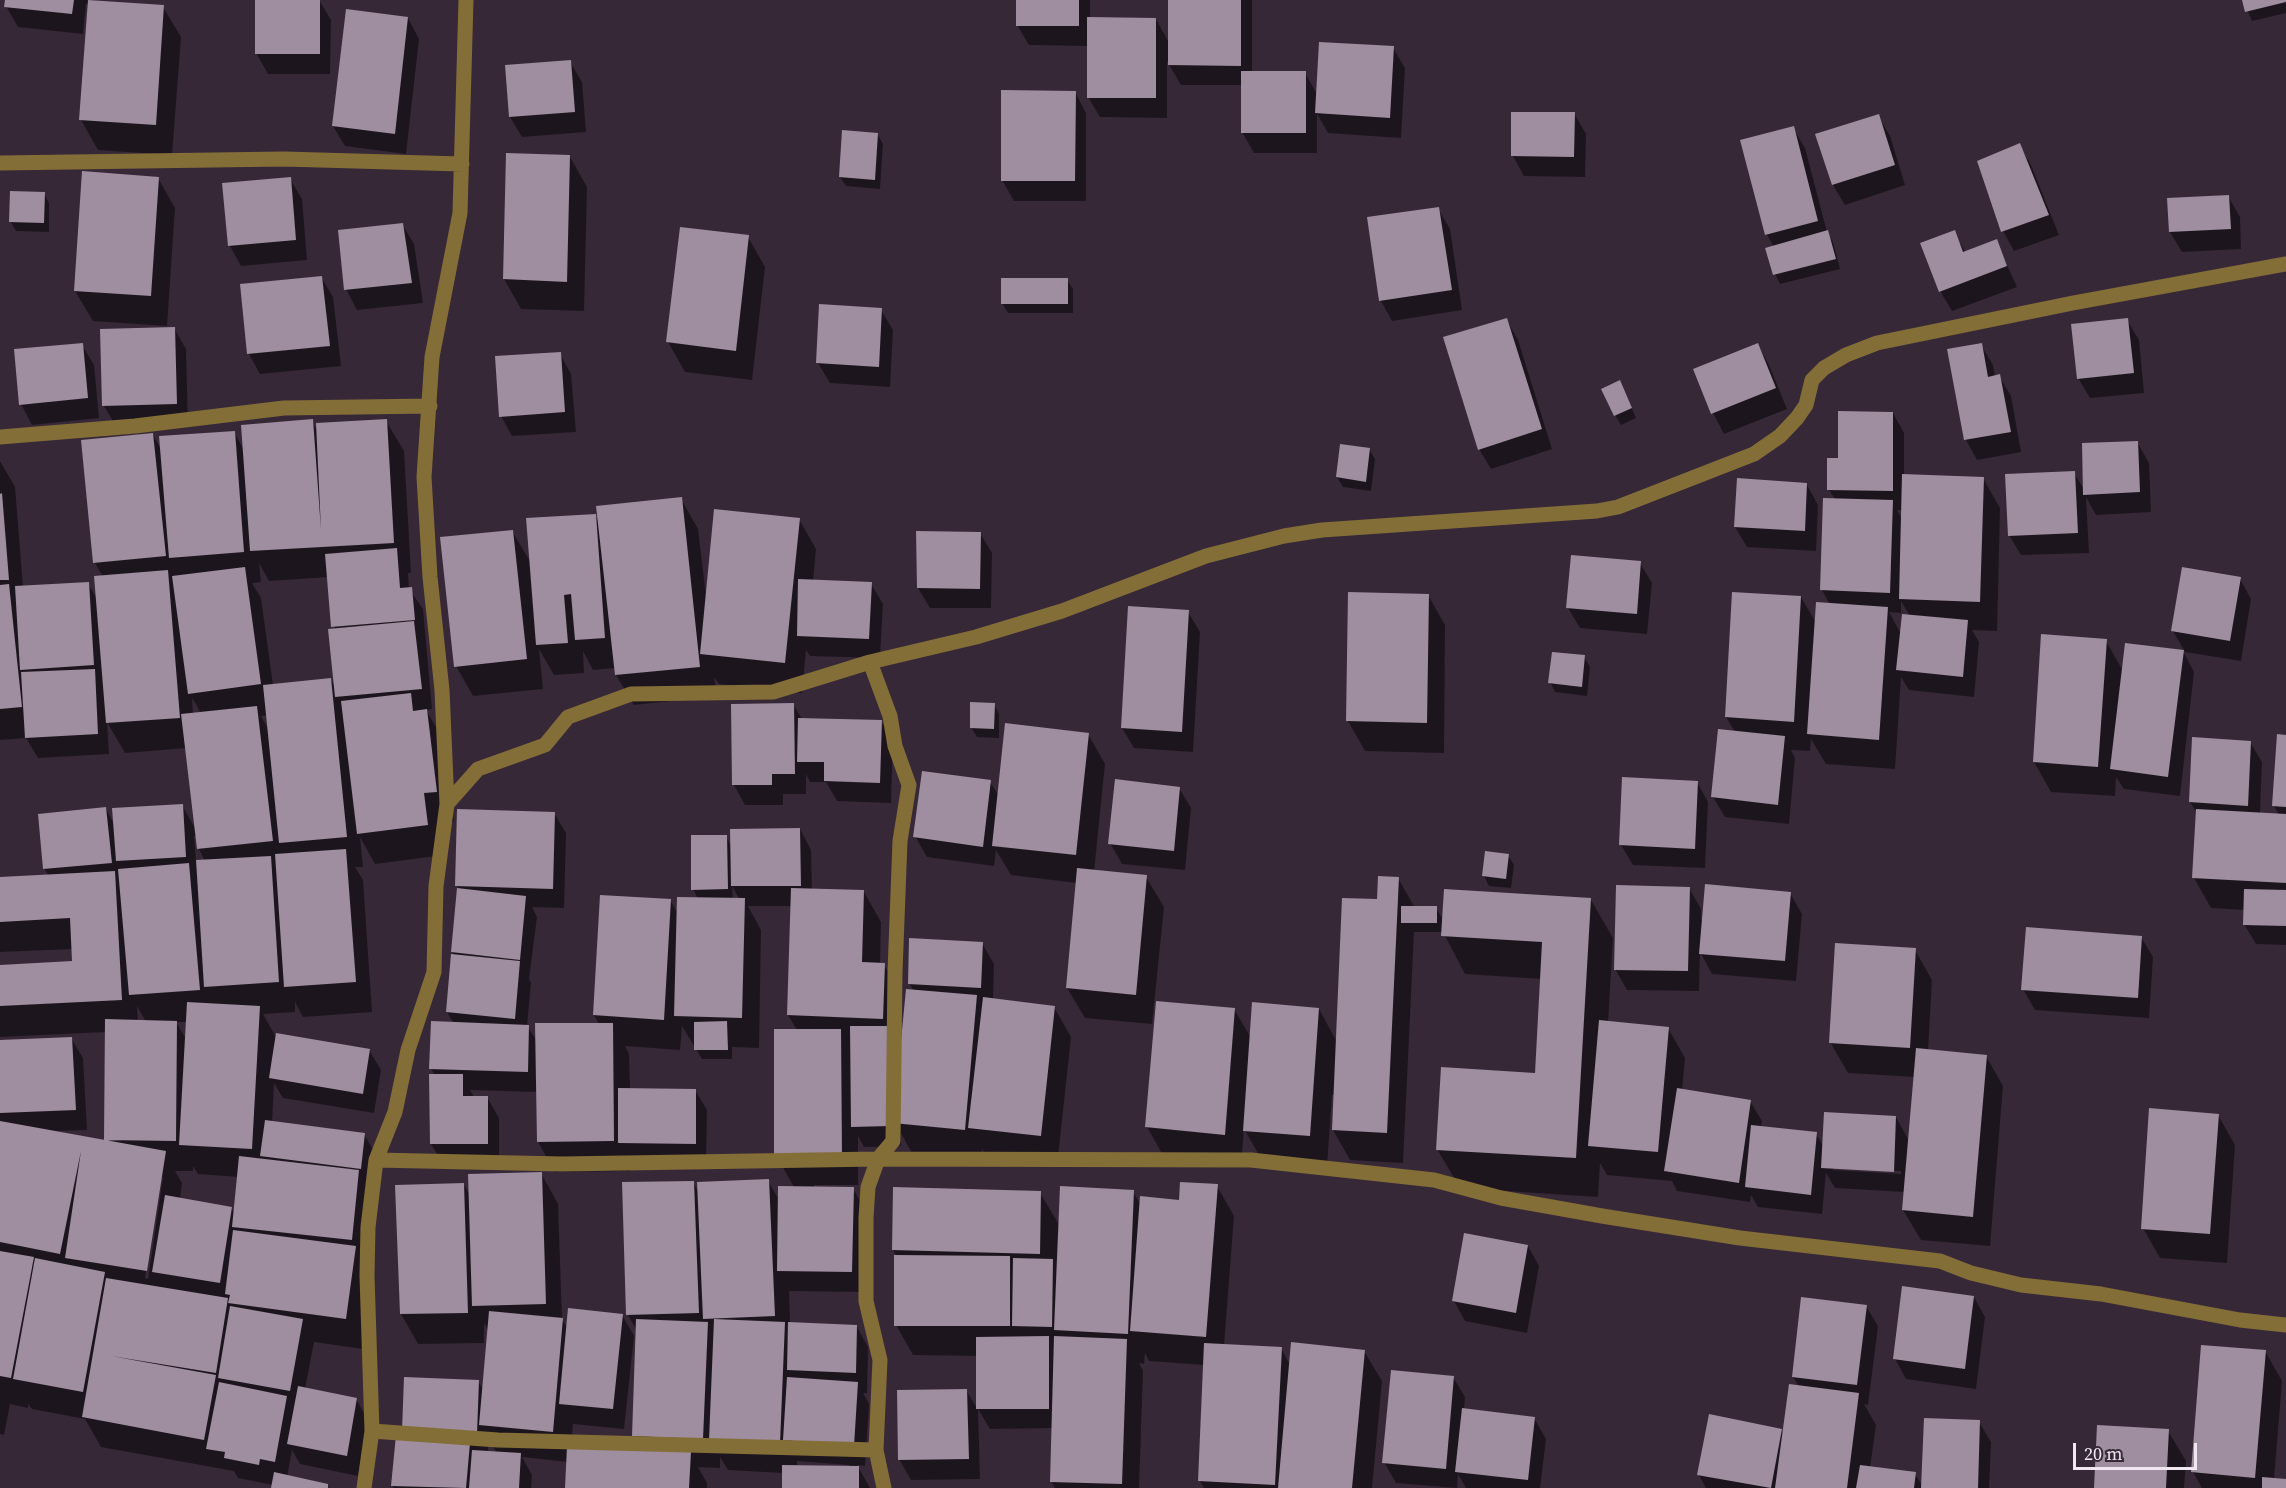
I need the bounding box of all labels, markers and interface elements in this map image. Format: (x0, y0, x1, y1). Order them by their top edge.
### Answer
scale bar (2076, 1431, 2200, 1469)
text: 20 m (2084, 1441, 2122, 1466)

